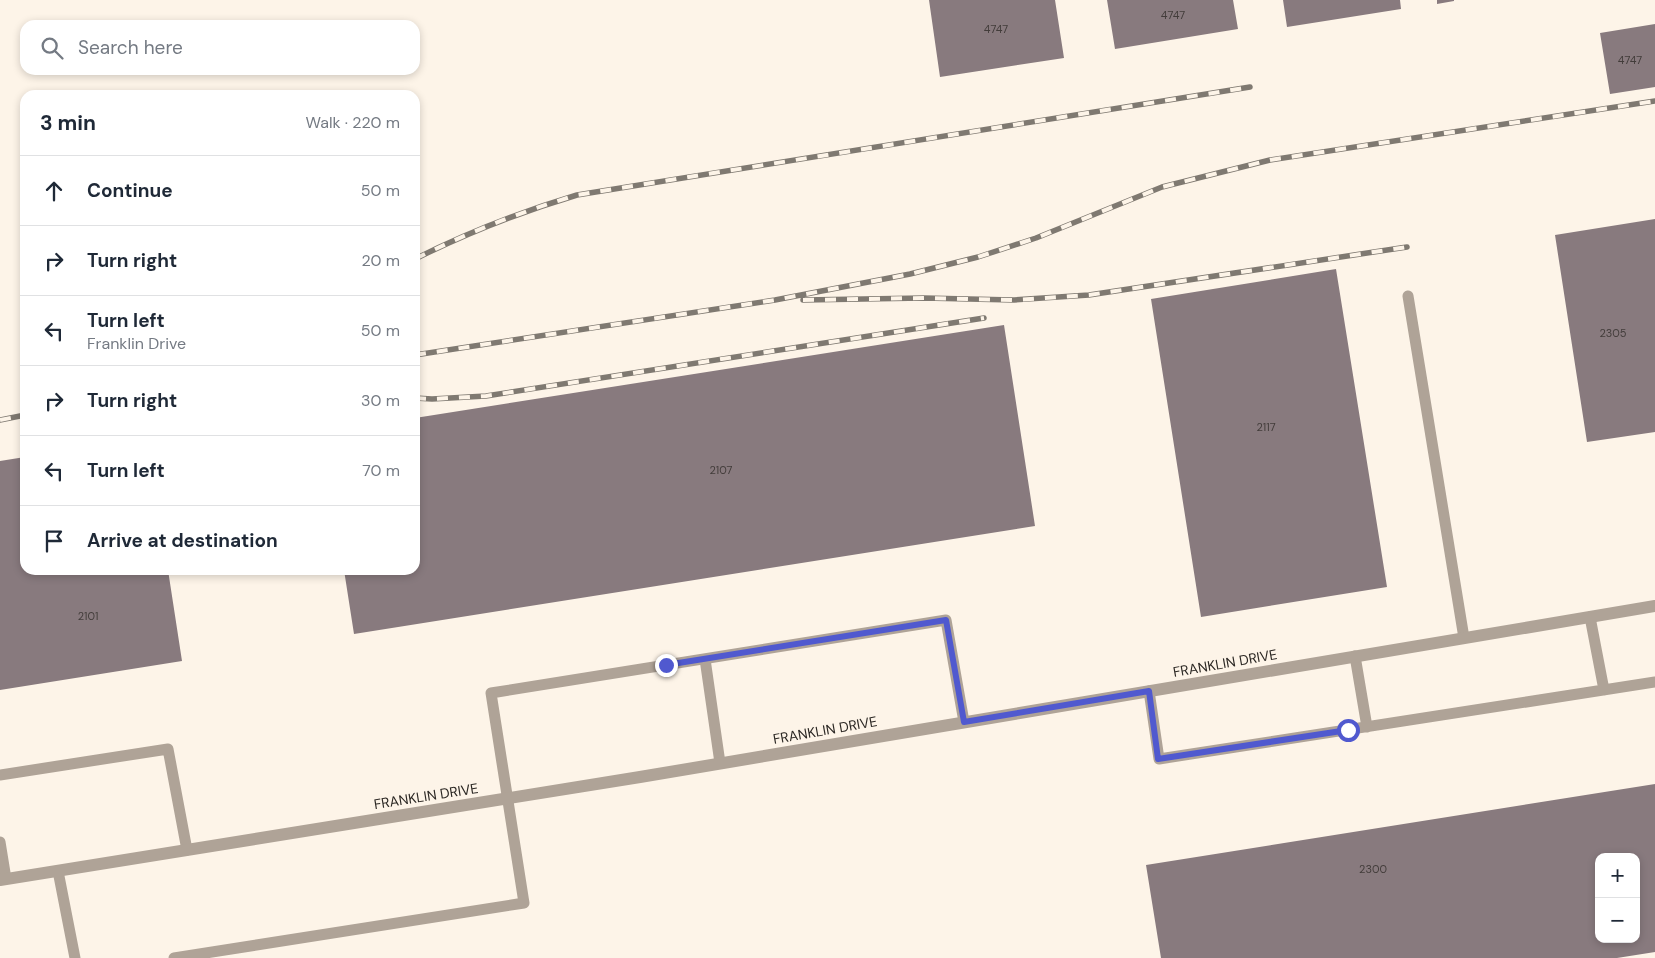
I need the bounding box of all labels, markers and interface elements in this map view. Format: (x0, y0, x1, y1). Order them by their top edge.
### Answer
house number: 4747 (1161, 8, 1185, 22)
search box (20, 20, 420, 75)
house number: 4747 (984, 22, 1008, 36)
icon: search (38, 34, 66, 62)
text: Search here (78, 35, 183, 60)
house number: 4747 (1618, 53, 1642, 67)
text: 3 min (40, 109, 96, 137)
text: Walk · 220 m (306, 112, 400, 133)
icon: ahead (40, 177, 68, 205)
text: Continue (87, 178, 173, 203)
text: 50 m (361, 180, 400, 201)
icon: right (40, 247, 68, 275)
text: Turn right (87, 248, 177, 273)
text: 20 m (361, 250, 400, 271)
text: Turn left (87, 308, 165, 333)
icon: left (40, 317, 68, 345)
text: 50 m (361, 320, 400, 341)
house number: 2305 (1599, 326, 1627, 340)
text: Franklin Drive (87, 333, 186, 354)
icon: right (40, 387, 68, 415)
text: Turn right (87, 388, 177, 413)
text: 30 m (361, 390, 400, 411)
house number: 2117 (1256, 420, 1276, 434)
icon: left (40, 457, 68, 485)
text: Turn left (87, 458, 165, 483)
text: 70 m (362, 460, 400, 481)
house number: 2107 (709, 463, 733, 477)
icon: arrive (40, 527, 68, 555)
text: Arrive at destination (87, 528, 278, 553)
house number: 2101 (78, 609, 98, 623)
street label: FRANKLIN DRIVE (1171, 645, 1279, 681)
route end (655, 654, 678, 677)
street label: FRANKLIN DRIVE (771, 712, 879, 748)
route start (1337, 719, 1360, 742)
street label: FRANKLIN DRIVE (372, 779, 480, 813)
map controls (1595, 853, 1640, 943)
button: + (1595, 853, 1640, 898)
house number: 2300 (1359, 862, 1387, 876)
button: − (1595, 898, 1640, 943)

